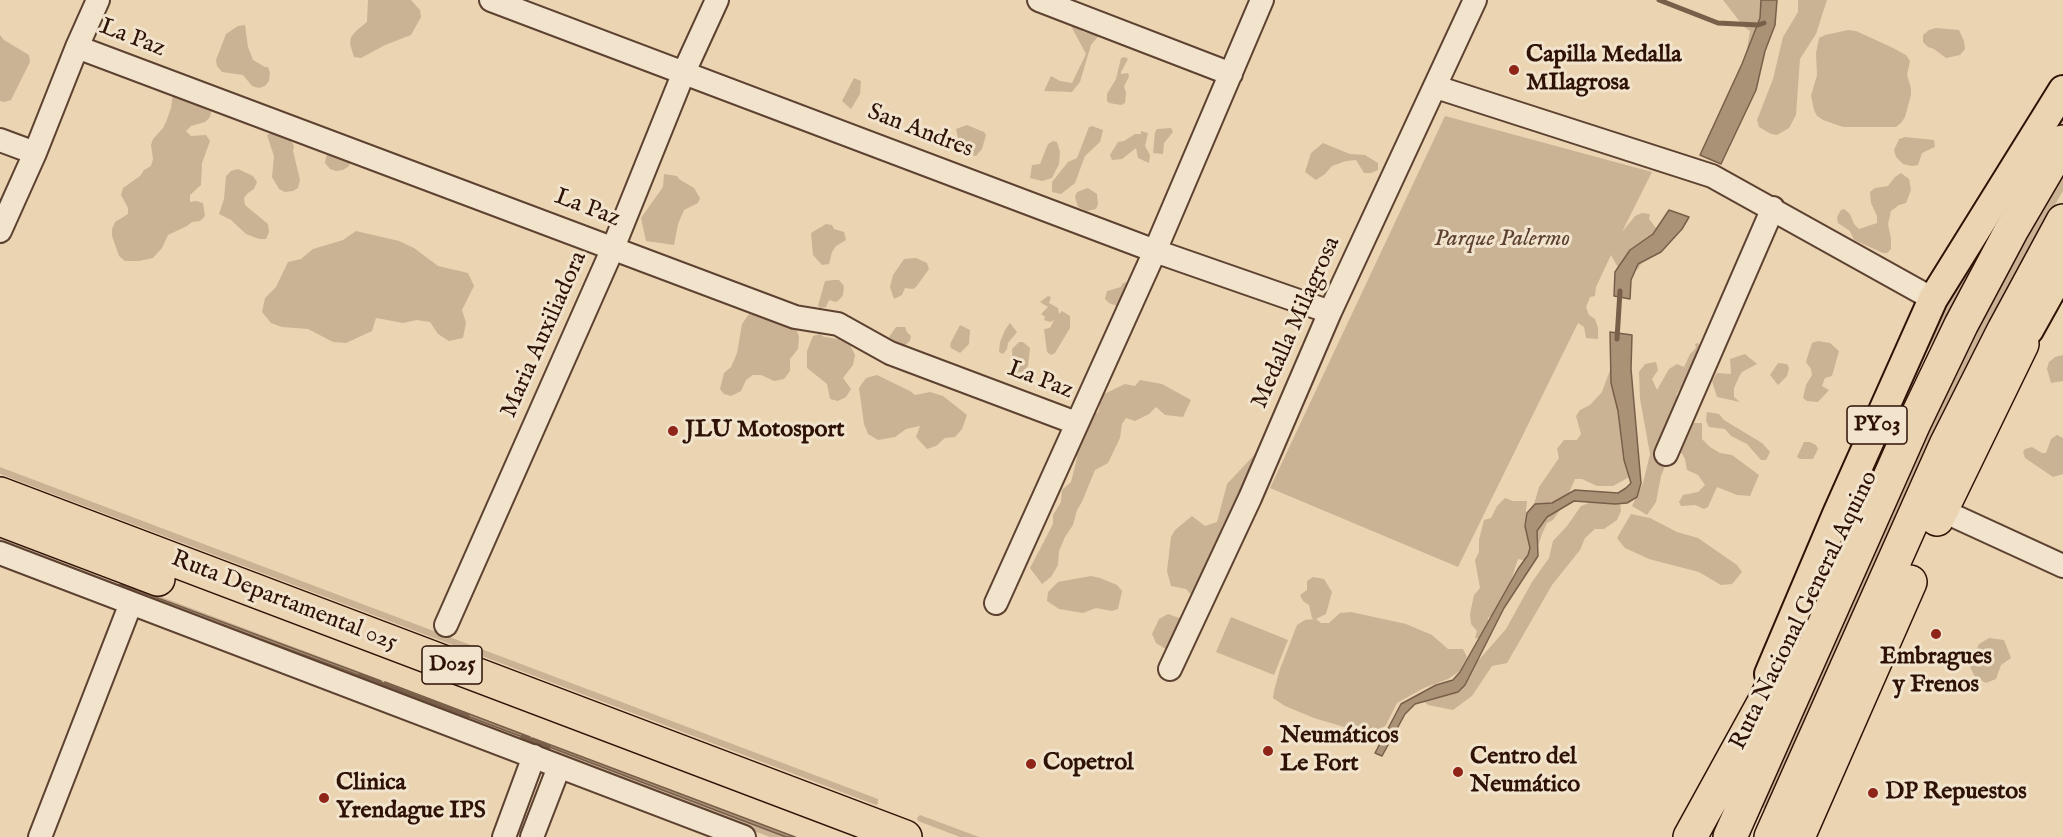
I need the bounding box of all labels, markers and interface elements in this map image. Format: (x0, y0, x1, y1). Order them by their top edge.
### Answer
street label: La Paz (95, 13, 169, 65)
place label: Capilla Medalla MIlagrosa (1526, 42, 1682, 98)
marker: Capilla Medalla MIlagrosa (1507, 63, 1521, 77)
street label: San Andres (863, 99, 977, 165)
street label: La Paz (550, 183, 624, 235)
park label: Parque Palermo (1434, 226, 1570, 254)
street label: Medalla Milagrosa (1246, 233, 1348, 413)
street label: Maria Auxiliadora (495, 247, 595, 423)
street label: La Paz (1003, 355, 1077, 407)
road number: PY03 (1847, 406, 1907, 444)
place label: JLU Motosport (685, 417, 845, 445)
marker: JLU Motosport (666, 424, 680, 438)
street label: Ruta Nacional General Aquino (1725, 467, 1885, 755)
street label: Ruta Departamental 025 (167, 546, 401, 658)
marker: Embragues y Frenos (1929, 627, 1943, 641)
place label: Embragues y Frenos (1880, 644, 1992, 700)
road number: D025 (422, 646, 482, 684)
place label: Neumáticos Le Fort (1280, 723, 1399, 779)
marker: Neumáticos Le Fort (1261, 744, 1275, 758)
place label: Centro del Neumático (1470, 744, 1580, 800)
place label: Copetrol (1043, 750, 1134, 778)
marker: Copetrol (1024, 757, 1038, 771)
marker: Centro del Neumático (1451, 765, 1465, 779)
place label: Clinica Yrendague IPS (336, 770, 486, 826)
place label: DP Repuestos (1885, 779, 2027, 807)
marker: DP Repuestos (1866, 786, 1880, 800)
marker: Clinica Yrendague IPS (317, 791, 331, 805)

